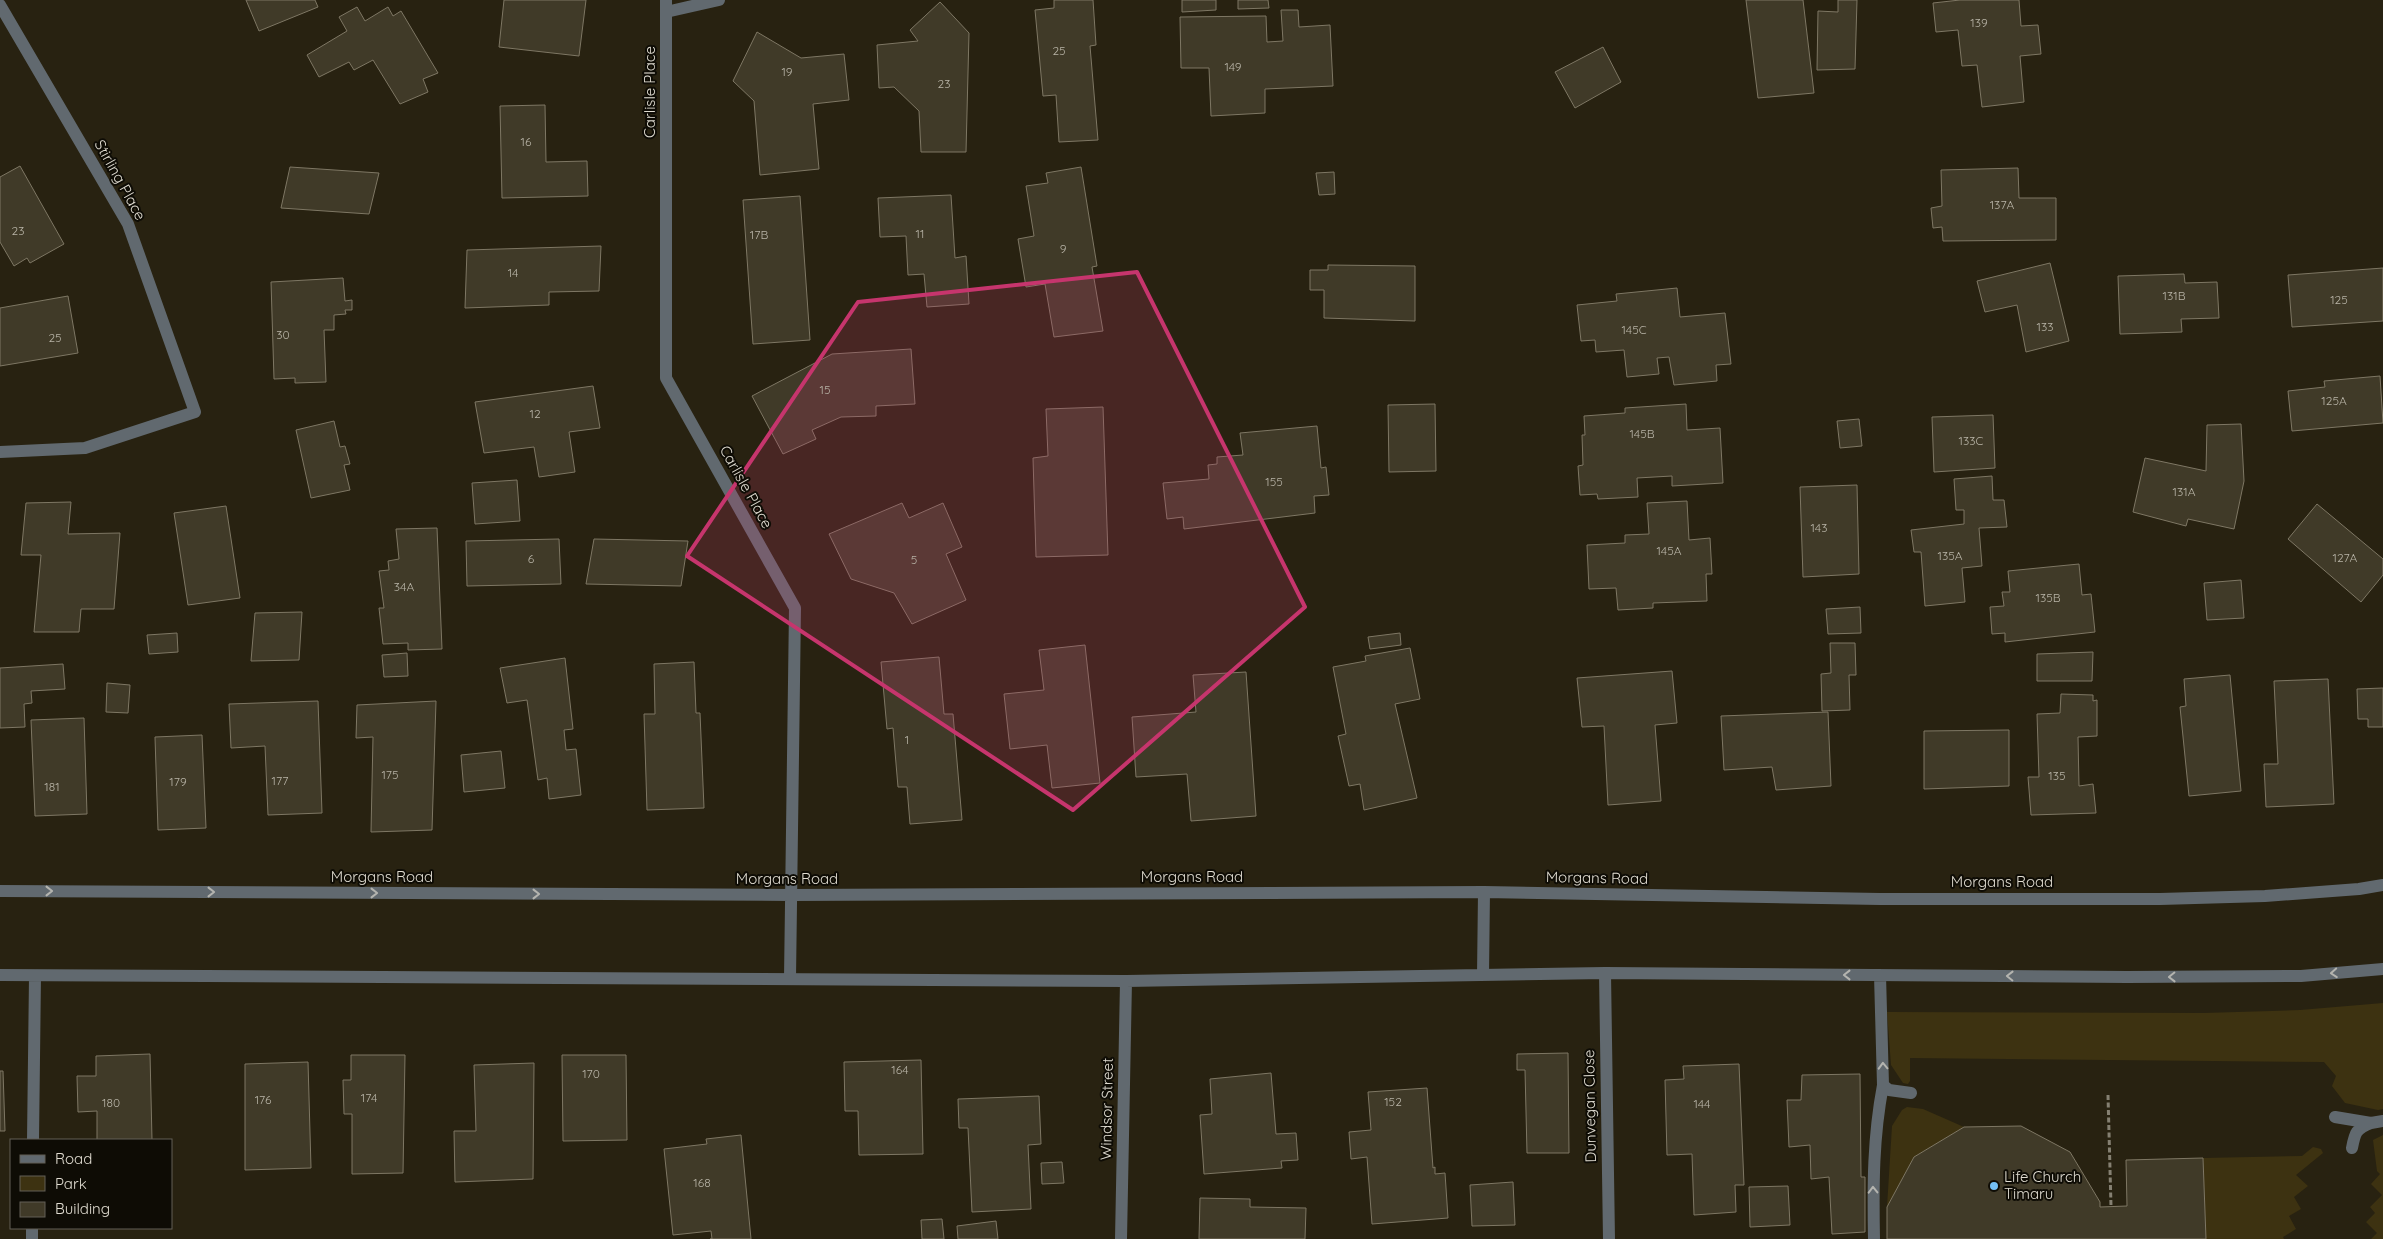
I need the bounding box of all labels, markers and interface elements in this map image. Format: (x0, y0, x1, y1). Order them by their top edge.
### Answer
house number: 139 (1970, 15, 1988, 30)
house number: 25 (1052, 43, 1066, 58)
street label: Carlisle Place (640, 46, 659, 138)
house number: 149 (1224, 59, 1242, 74)
house number: 19 (781, 64, 793, 79)
house number: 23 (938, 76, 950, 91)
house number: 16 (521, 134, 532, 149)
street label: Stirling Place (91, 136, 150, 223)
house number: 137A (1990, 197, 2015, 212)
house number: 23 (12, 223, 24, 238)
house number: 11 (916, 226, 924, 241)
house number: 17B (750, 227, 768, 242)
house number: 9 (1060, 241, 1067, 256)
house number: 14 (508, 265, 518, 280)
house number: 131B (2163, 288, 2186, 303)
house number: 125 (2330, 292, 2348, 307)
house number: 133 (2036, 319, 2054, 334)
house number: 145C (1621, 322, 1647, 337)
house number: 30 (276, 327, 290, 342)
house number: 25 (48, 330, 62, 345)
house number: 15 (820, 382, 830, 397)
house number: 125A (2321, 393, 2347, 408)
house number: 12 (529, 406, 541, 421)
house number: 145B (1629, 426, 1655, 441)
house number: 133C (1959, 433, 1984, 448)
street label: Carlisle Place (716, 442, 777, 532)
house number: 155 (1265, 474, 1283, 489)
house number: 131A (2173, 484, 2196, 499)
house number: 143 (1811, 520, 1827, 535)
house number: 145A (1657, 543, 1682, 558)
house number: 135A (1937, 548, 1963, 563)
house number: 127A (2333, 550, 2358, 565)
house number: 6 (528, 551, 535, 566)
house number: 5 (911, 552, 917, 567)
house number: 34A (394, 579, 414, 594)
house number: 135B (2035, 590, 2061, 605)
house number: 1 (905, 732, 909, 747)
house number: 175 (381, 767, 399, 782)
house number: 135 (2048, 768, 2066, 783)
house number: 177 (272, 773, 288, 788)
house number: 179 (169, 774, 187, 789)
house number: 181 (44, 779, 60, 794)
street label: Morgans Road (331, 867, 433, 886)
street label: Morgans Road (1141, 867, 1243, 886)
street label: Morgans Road (1546, 867, 1648, 888)
street label: Morgans Road (736, 869, 838, 888)
street label: Morgans Road (1951, 872, 2053, 891)
one-way arrow (45, 886, 53, 896)
one-way arrow (208, 887, 215, 897)
one-way arrow (370, 888, 378, 898)
one-way arrow (532, 889, 540, 899)
one-way arrow (2330, 968, 2338, 979)
one-way arrow (1843, 970, 1850, 980)
one-way arrow (2005, 971, 2013, 981)
one-way arrow (2168, 972, 2176, 982)
street label: Dunvegan Close (1579, 1049, 1600, 1163)
street label: Windsor Street (1096, 1058, 1117, 1160)
house number: 164 (891, 1062, 909, 1077)
one-way arrow (1877, 1062, 1888, 1070)
house number: 170 (582, 1066, 600, 1081)
house number: 174 (361, 1090, 377, 1105)
house number: 176 (255, 1092, 272, 1107)
house number: 152 (1384, 1094, 1402, 1109)
house number: 180 (102, 1095, 120, 1110)
house number: 144 (1694, 1096, 1710, 1111)
legend (10, 1139, 172, 1229)
text: Road (55, 1149, 92, 1168)
place label: Life Church Timaru (2004, 1167, 2081, 1203)
text: Park (55, 1174, 87, 1193)
house number: 168 (693, 1175, 711, 1190)
marker: Life Church Timaru (1988, 1180, 2000, 1192)
one-way arrow (1868, 1186, 1878, 1194)
text: Building (55, 1199, 110, 1218)

